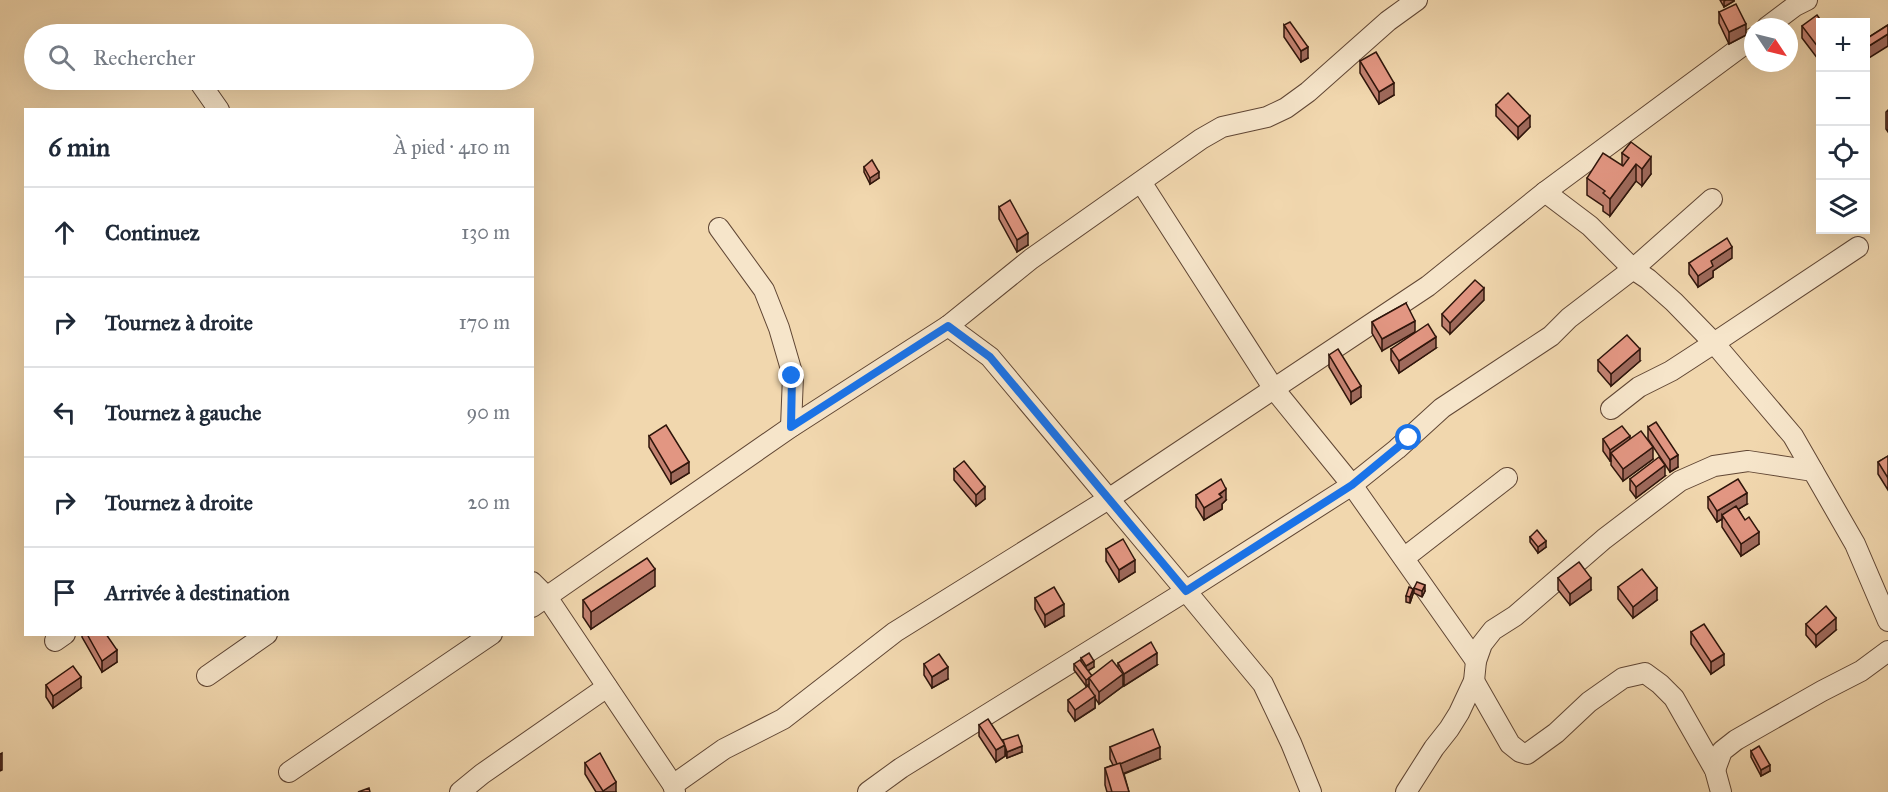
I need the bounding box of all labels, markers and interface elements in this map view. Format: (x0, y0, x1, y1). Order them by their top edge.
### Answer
north arrow (1744, 18, 1798, 72)
map controls (1816, 18, 1870, 234)
button: + (1816, 18, 1870, 72)
search box (24, 24, 534, 90)
icon: search (45, 41, 78, 74)
text: Rechercher (93, 44, 195, 71)
button: − (1816, 72, 1870, 126)
button: locate (1816, 126, 1870, 180)
text: 6 min (48, 131, 110, 163)
text: À pied · 410 m (394, 135, 510, 159)
button: layers (1816, 180, 1870, 234)
icon: ahead (48, 216, 81, 249)
text: Continuez (105, 219, 200, 246)
text: 130 m (461, 220, 510, 244)
icon: right (48, 306, 81, 339)
text: Tournez à droite (105, 309, 253, 336)
text: 170 m (459, 310, 510, 334)
route end (778, 362, 804, 388)
icon: left (48, 396, 81, 429)
text: Tournez à gauche (105, 399, 261, 426)
text: 90 m (467, 400, 510, 424)
route start (1395, 424, 1421, 450)
icon: right (48, 486, 81, 519)
text: Tournez à droite (105, 489, 253, 516)
text: 20 m (467, 490, 510, 514)
icon: arrive (48, 576, 81, 609)
text: Arrivée à destination (105, 579, 290, 606)

